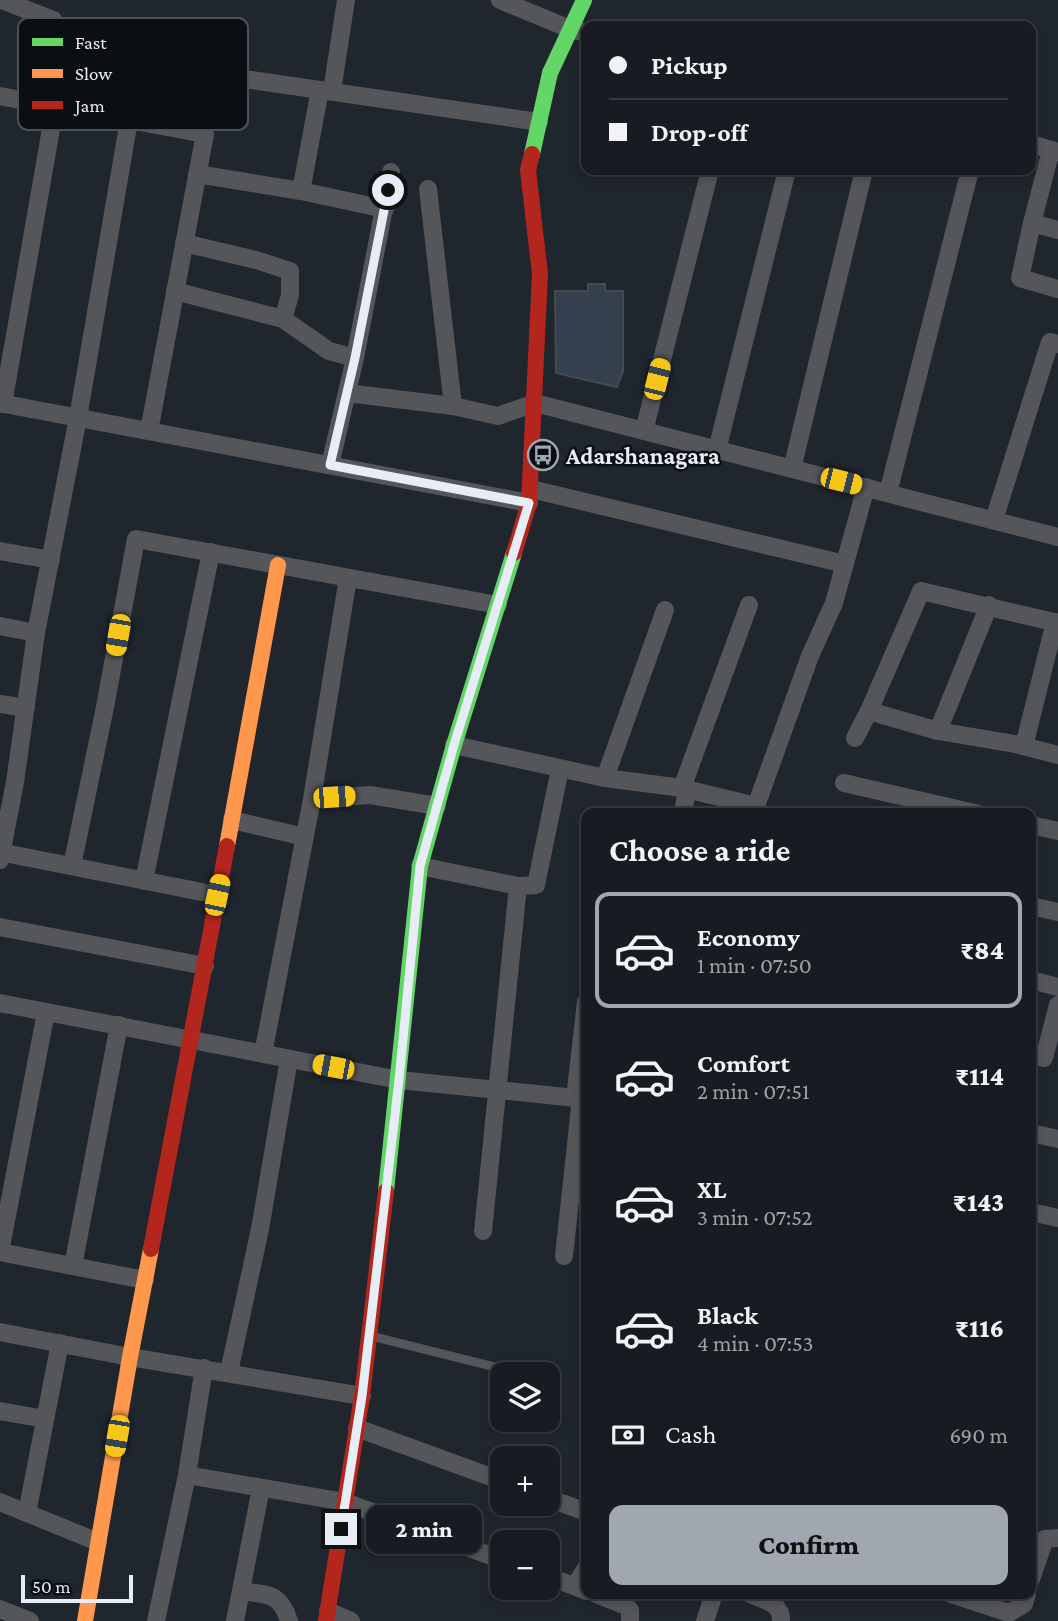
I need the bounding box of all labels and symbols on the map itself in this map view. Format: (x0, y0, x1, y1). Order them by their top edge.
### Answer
legend (18, 18, 248, 130)
text: Fast (75, 32, 107, 53)
text: Slow (75, 63, 112, 84)
text: Jam (73, 95, 105, 116)
route start (372, 174, 404, 206)
car (642, 356, 673, 402)
bus stop icon: Adarshanagara (526, 438, 560, 472)
place label: Adarshanagara (565, 442, 720, 469)
car (819, 466, 864, 496)
car (105, 612, 132, 658)
car (313, 785, 356, 809)
car (203, 872, 232, 918)
car (311, 1053, 356, 1081)
car (104, 1413, 131, 1459)
callout: 2 min (366, 1504, 481, 1554)
route end (325, 1513, 357, 1545)
scale bar (21, 1572, 133, 1604)

